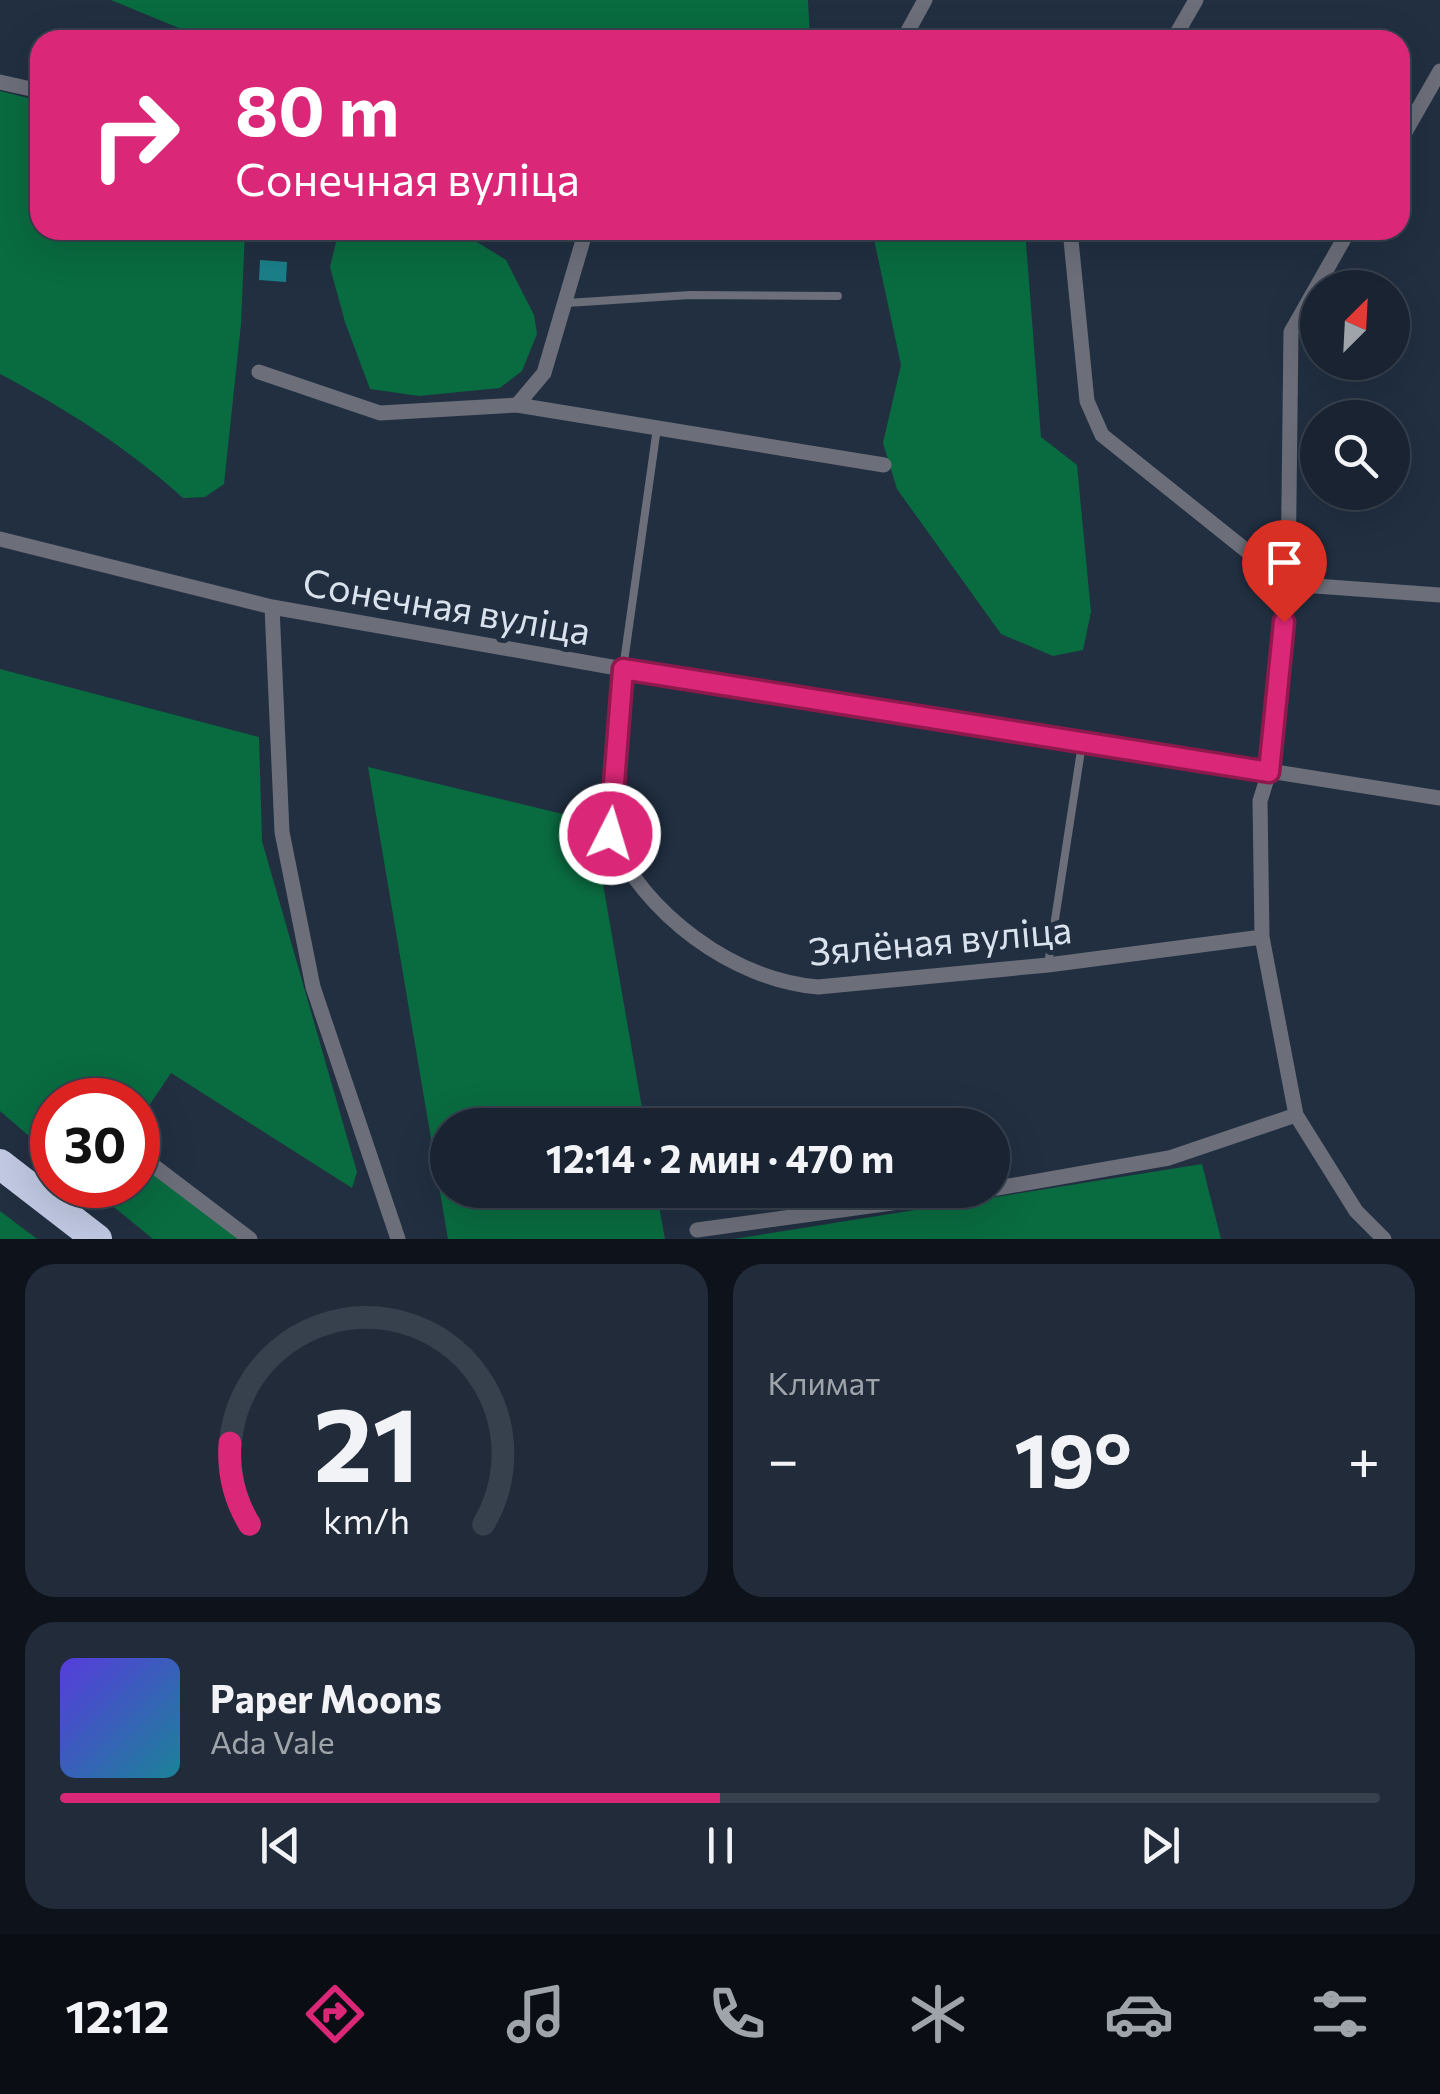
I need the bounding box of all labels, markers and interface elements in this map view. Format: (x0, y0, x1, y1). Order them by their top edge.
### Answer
text: 80 m (235, 65, 399, 150)
icon: right (70, 70, 200, 200)
text: Сонечная вуліца (235, 150, 580, 205)
north arrow (1300, 270, 1410, 380)
map controls (1300, 270, 1410, 510)
button: search (1300, 400, 1410, 510)
pin (1242, 520, 1327, 623)
icon: arrive (1257, 535, 1312, 590)
street label: Сонечная вуліца (300, 557, 594, 653)
position arrow (558, 782, 662, 886)
street label: Зялёная вуліца (806, 904, 1074, 974)
speed limit sign: 30 (30, 1078, 160, 1208)
text: 12:14 · 2 мин · 470 m (546, 1134, 894, 1181)
text: Климат (768, 1362, 880, 1402)
text: 21 (313, 1376, 419, 1503)
text: 19° (1014, 1412, 1132, 1503)
text: − (768, 1424, 799, 1491)
text: + (1348, 1424, 1380, 1491)
text: km/h (323, 1498, 410, 1541)
text: Paper Moons (210, 1674, 442, 1721)
text: Ada Vale (210, 1721, 335, 1761)
icon: previous (253, 1818, 308, 1873)
icon: pause (693, 1818, 748, 1873)
icon: next (1133, 1818, 1188, 1873)
icon: directions (300, 1979, 370, 2049)
icon: music (501, 1979, 571, 2049)
icon: phone (702, 1979, 772, 2049)
icon: climate (903, 1979, 973, 2049)
icon: car (1104, 1979, 1174, 2049)
icon: filters (1305, 1979, 1375, 2049)
text: 12:12 (65, 1987, 169, 2042)

